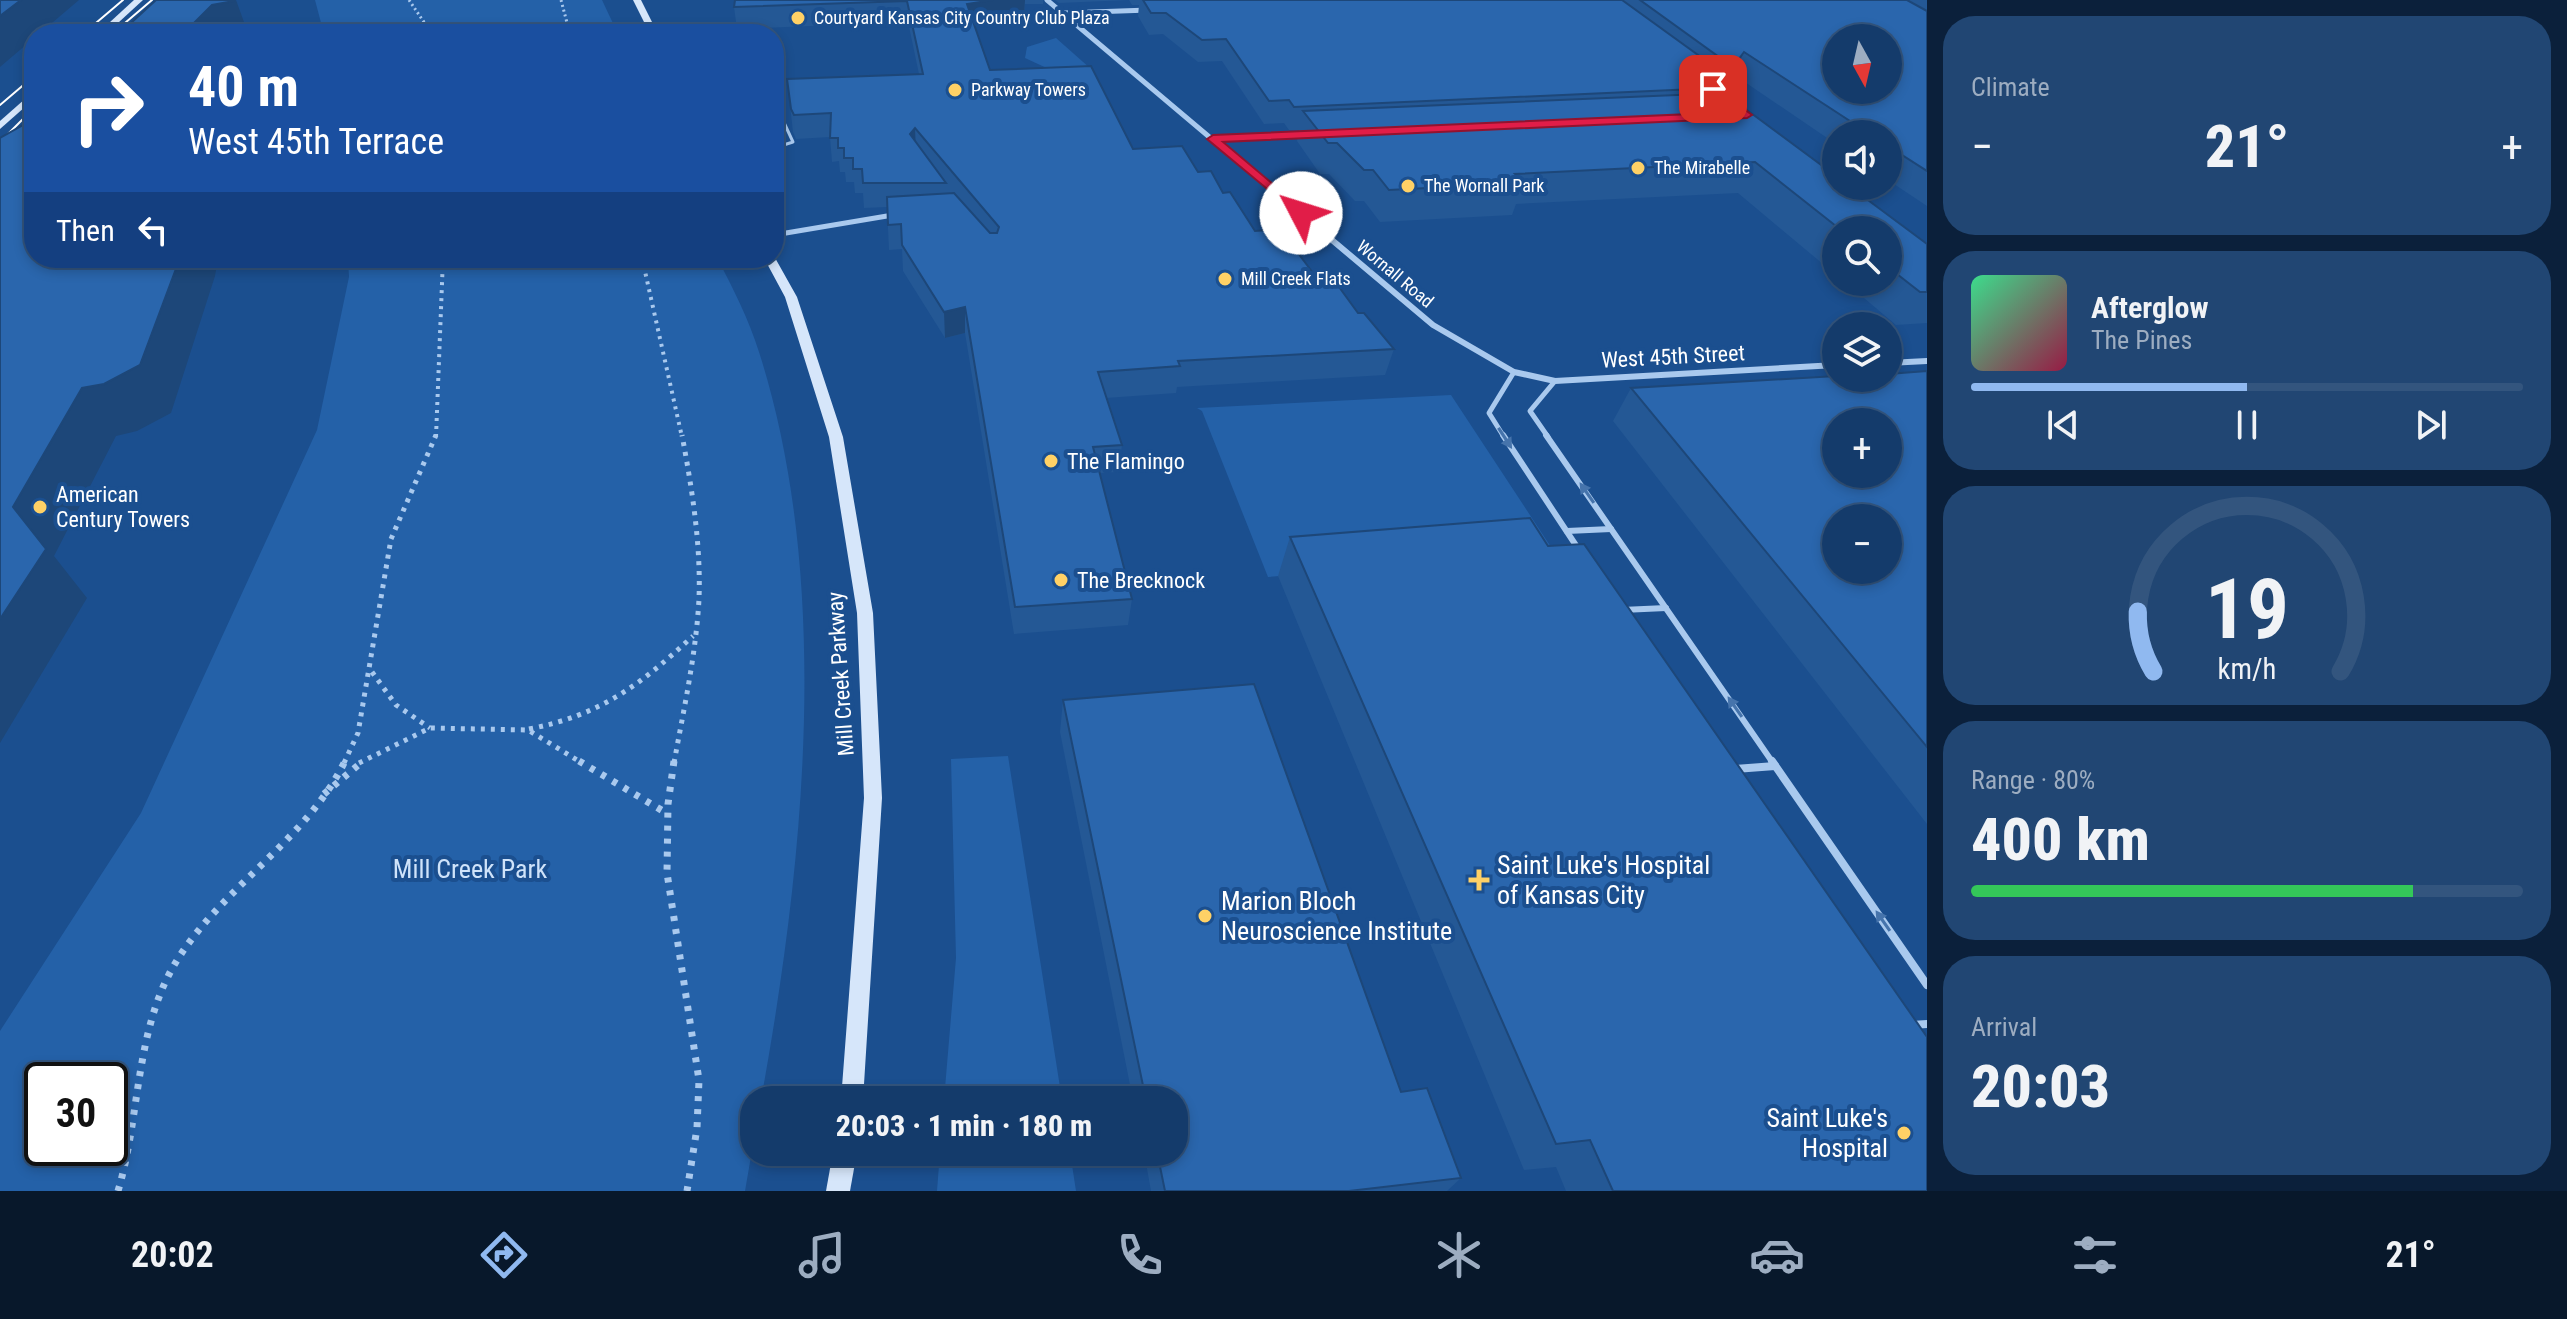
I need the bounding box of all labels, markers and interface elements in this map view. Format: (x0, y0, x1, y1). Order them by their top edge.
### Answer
place label: Courtyard Kansas City Country Club Plaza (814, 7, 1110, 28)
marker: Courtyard Kansas City Country Club Plaza (789, 9, 807, 27)
north arrow (1822, 24, 1902, 104)
map controls (1822, 24, 1902, 584)
text: 40 m (188, 54, 299, 120)
pin (1679, 55, 1747, 123)
icon: right (56, 56, 160, 160)
icon: arrive (1691, 67, 1735, 111)
text: Climate (1971, 72, 2050, 102)
place label: Parkway Towers (971, 79, 1086, 100)
marker: Parkway Towers (946, 81, 964, 99)
text: 21° (2205, 111, 2289, 182)
button: sound (1822, 120, 1902, 200)
text: West 45th Terrace (188, 121, 444, 163)
text: − (1971, 121, 1993, 173)
text: + (2501, 121, 2523, 173)
place label: The Mirabelle (1654, 157, 1750, 178)
marker: The Mirabelle (1629, 159, 1647, 177)
position arrow (1259, 171, 1343, 255)
place label: The Wornall Park (1424, 175, 1544, 196)
marker: The Wornall Park (1399, 177, 1417, 195)
icon: left (131, 208, 175, 252)
text: Then (56, 213, 115, 248)
button: search (1822, 216, 1902, 296)
street label: Wornall Road (1353, 235, 1438, 312)
place label: Mill Creek Flats (1241, 268, 1351, 289)
marker: Mill Creek Flats (1216, 270, 1234, 288)
text: Afterglow (2091, 290, 2209, 325)
button: layers (1822, 312, 1902, 392)
text: The Pines (2091, 325, 2192, 355)
street label: West 45th Street (1601, 340, 1745, 373)
icon: previous (2041, 403, 2085, 447)
icon: pause (2225, 403, 2269, 447)
icon: next (2409, 403, 2453, 447)
button: + (1822, 408, 1902, 488)
one-way arrow (1498, 427, 1513, 448)
place label: The Flamingo (1067, 449, 1185, 474)
marker: The Flamingo (1042, 452, 1060, 470)
place label: American Century Towers (56, 482, 190, 532)
one-way arrow (1580, 483, 1595, 504)
marker: American Century Towers (31, 498, 49, 516)
button: − (1822, 504, 1902, 584)
text: 19 (2205, 560, 2289, 657)
place label: The Brecknock (1077, 568, 1205, 593)
marker: The Brecknock (1052, 571, 1070, 589)
street label: Mill Creek Parkway (822, 591, 859, 757)
text: km/h (2218, 652, 2276, 686)
one-way arrow (1728, 697, 1743, 718)
text: Range · 80% (1971, 765, 2095, 795)
text: 400 km (1971, 804, 2150, 875)
place label: Saint Luke's Hospital of Kansas City (1497, 850, 1710, 910)
park label: Mill Creek Park (393, 854, 547, 884)
marker: Saint Luke's Hospital of Kansas City (1468, 869, 1490, 891)
place label: Marion Bloch Neuroscience Institute (1221, 886, 1452, 946)
marker: Marion Bloch Neuroscience Institute (1196, 907, 1214, 925)
one-way arrow (1876, 911, 1891, 932)
text: Arrival (1971, 1012, 2037, 1042)
text: 20:03 (1971, 1051, 2110, 1122)
speed limit sign: 30 (24, 1062, 128, 1166)
place label: Saint Luke's Hospital (1767, 1103, 1888, 1163)
text: 20:03 · 1 min · 180 m (836, 1108, 1092, 1143)
marker: Saint Luke's Hospital (1895, 1124, 1913, 1142)
icon: directions (476, 1227, 532, 1283)
icon: music (794, 1227, 850, 1283)
icon: phone (1112, 1227, 1168, 1283)
icon: climate (1431, 1227, 1487, 1283)
icon: car (1749, 1227, 1805, 1283)
icon: filters (2067, 1227, 2123, 1283)
text: 20:02 (131, 1234, 214, 1276)
text: 21° (2385, 1234, 2436, 1276)

